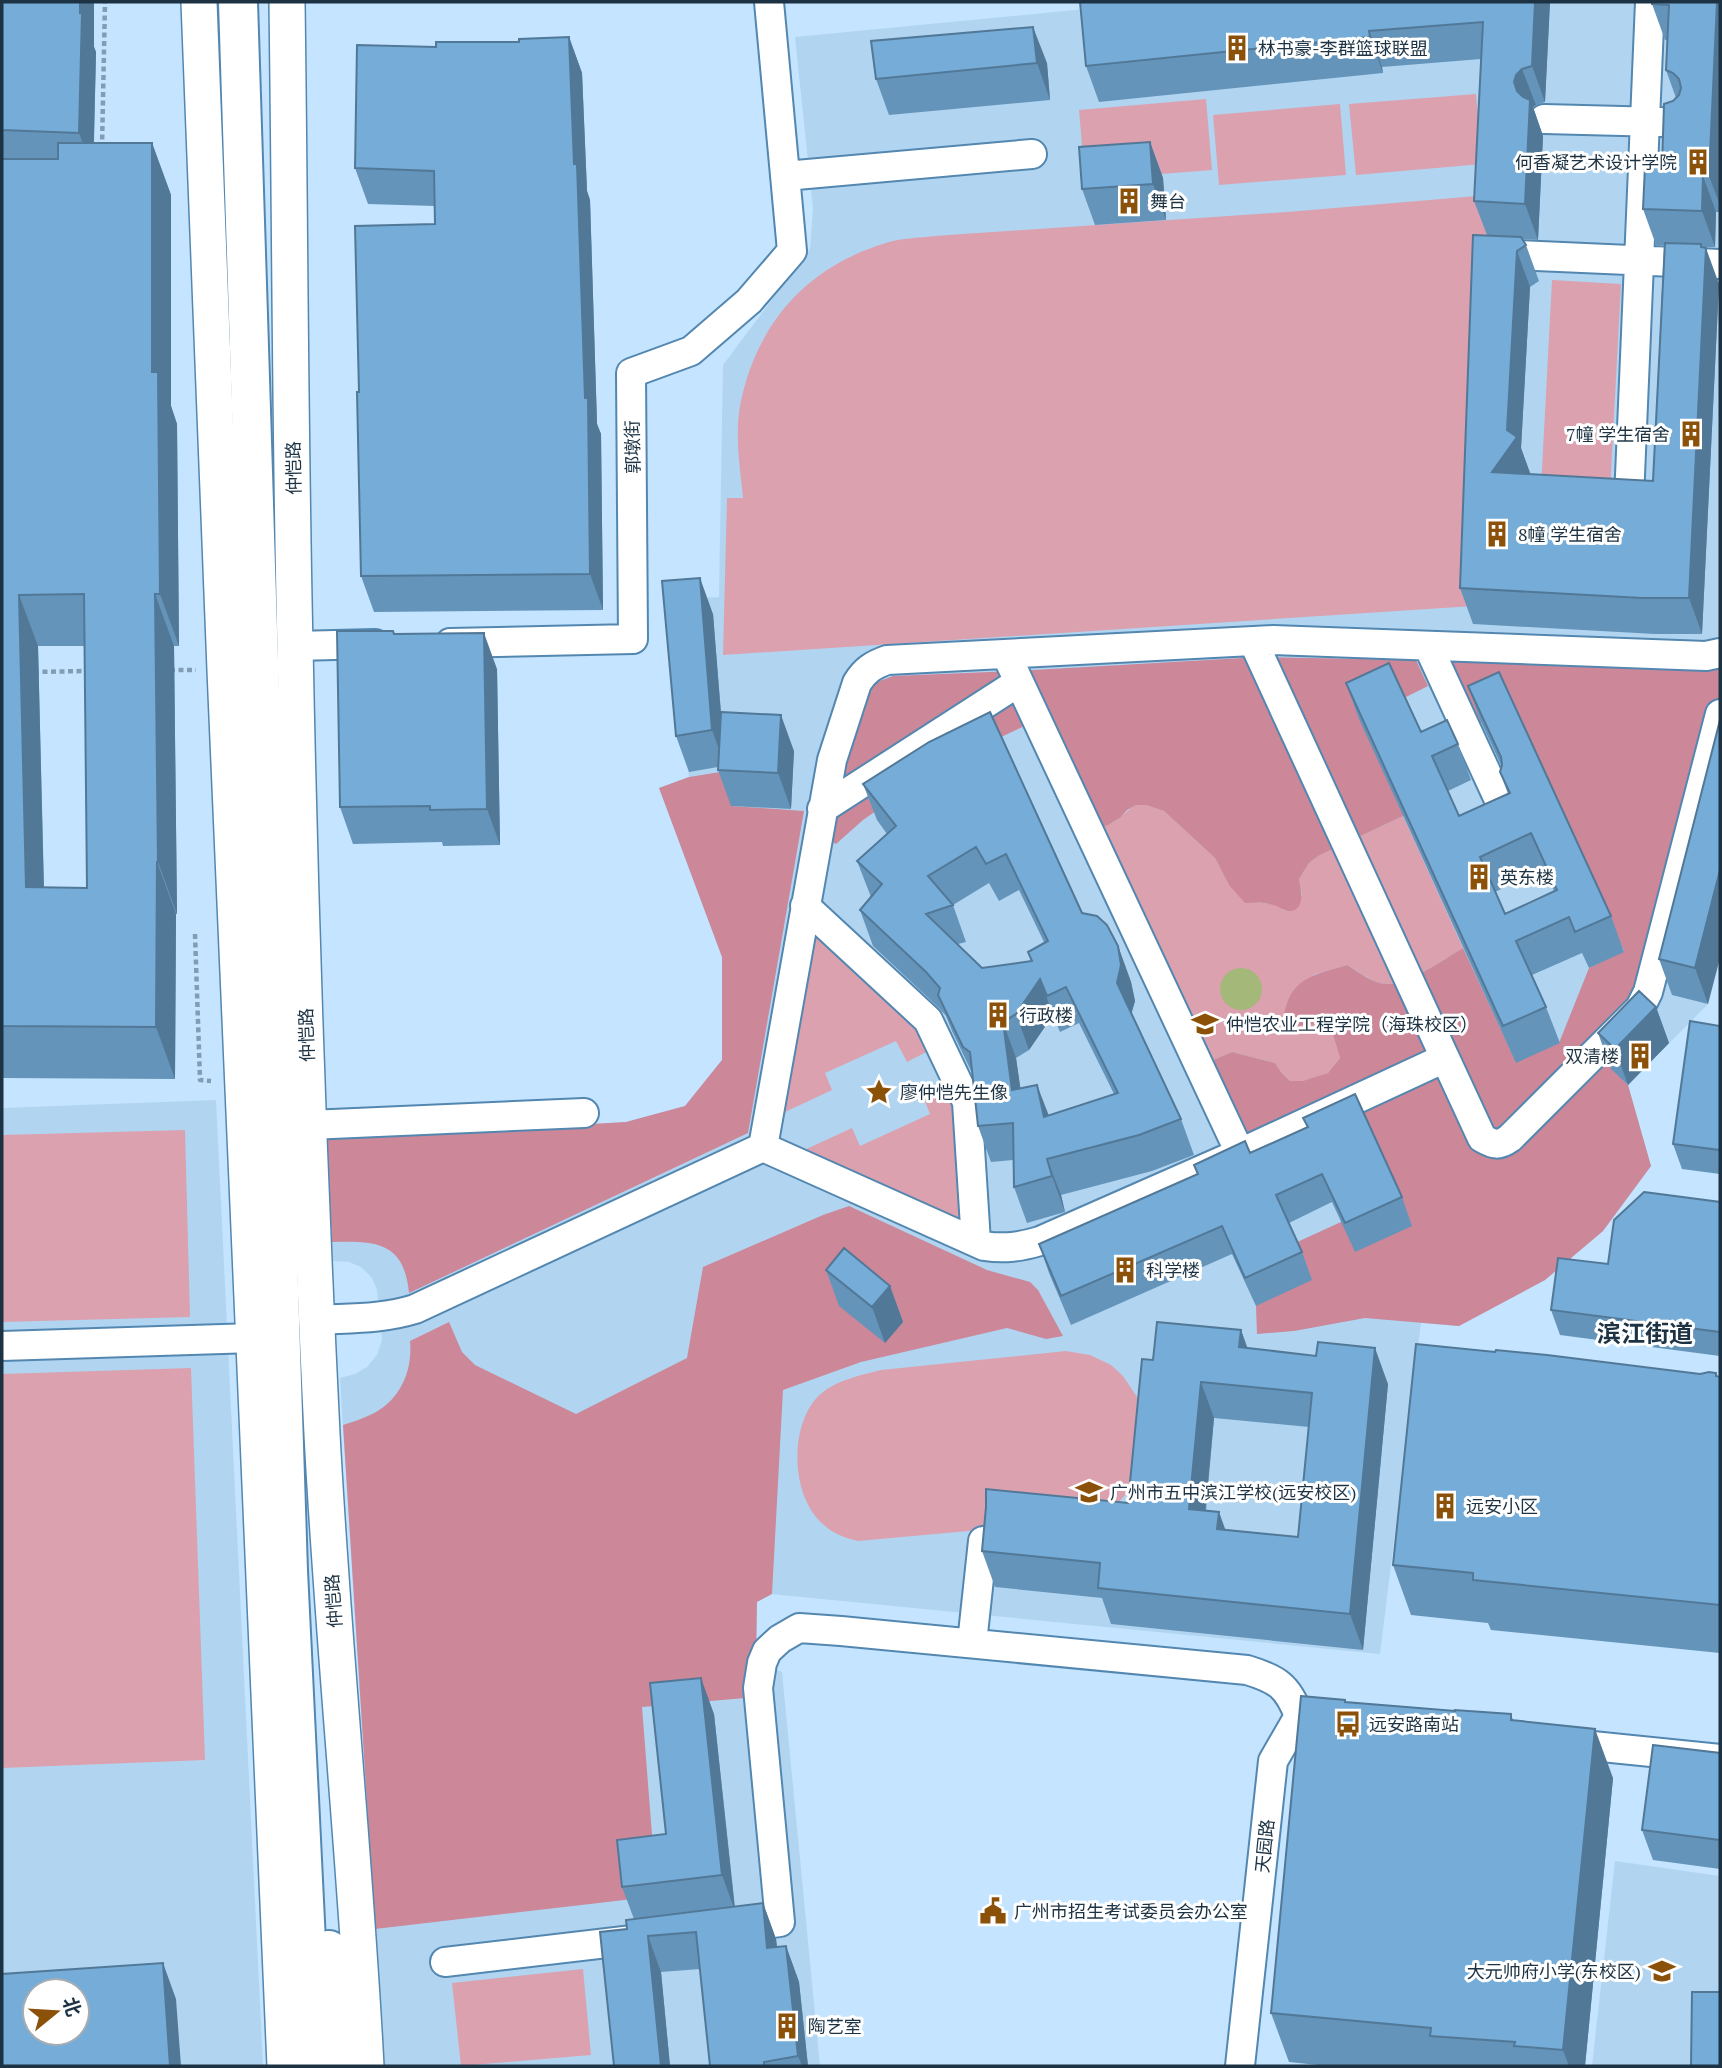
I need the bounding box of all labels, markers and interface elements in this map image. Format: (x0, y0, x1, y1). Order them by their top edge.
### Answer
building icon: 林书豪-李群篮球联盟 (1222, 33, 1252, 63)
place label: 林书豪-李群篮球联盟 (1258, 36, 1428, 60)
building icon: 何香凝艺术设计学院 (1683, 147, 1713, 177)
place label: 何香凝艺术设计学院 (1515, 150, 1677, 174)
building icon: 舞台 (1114, 186, 1144, 216)
place label: 舞台 (1150, 189, 1186, 213)
building icon: 7幢 学生宿舍 (1676, 419, 1706, 449)
street label: 郭墩街 (620, 420, 644, 474)
place label: 7幢 学生宿舍 (1566, 422, 1670, 446)
street label: 仲恺路 (281, 441, 305, 495)
building icon: 8幢 学生宿舍 (1482, 519, 1512, 549)
place label: 8幢 学生宿舍 (1518, 522, 1622, 546)
building icon: 英东楼 (1464, 862, 1494, 892)
place label: 英东楼 (1500, 865, 1554, 889)
building icon: 行政楼 (983, 1000, 1013, 1030)
place label: 行政楼 (1019, 1003, 1073, 1027)
street label: 仲恺路 (293, 1008, 319, 1062)
school or university icon: 仲恺农业工程学院（海珠校区） (1190, 1009, 1220, 1039)
place label: 仲恺农业工程学院（海珠校区） (1226, 1012, 1478, 1036)
building icon: 双清楼 (1625, 1041, 1655, 1071)
place label: 双清楼 (1565, 1044, 1619, 1068)
place icon: 廖仲恺先生像 (864, 1077, 894, 1107)
place label: 廖仲恺先生像 (900, 1080, 1008, 1104)
building icon: 科学楼 (1110, 1255, 1140, 1285)
place label: 科学楼 (1146, 1258, 1200, 1282)
district label: 滨江街道 (1597, 1317, 1693, 1349)
school or university icon: 广州市五中滨江学校(远安校区) (1074, 1477, 1104, 1507)
place label: 广州市五中滨江学校(远安校区) (1110, 1480, 1356, 1504)
building icon: 远安小区 (1430, 1491, 1460, 1521)
place label: 远安小区 (1466, 1494, 1538, 1518)
street label: 仲恺路 (319, 1573, 347, 1629)
bus stop icon: 远安路南站 (1333, 1709, 1363, 1739)
place label: 远安路南站 (1369, 1712, 1459, 1736)
street label: 天园路 (1249, 1818, 1279, 1874)
public building icon: 广州市招生考试委员会办公室 (978, 1896, 1008, 1926)
place label: 广州市招生考试委员会办公室 (1014, 1899, 1248, 1923)
school or university icon: 大元帅府小学(东校区) (1647, 1956, 1677, 1986)
place label: 大元帅府小学(东校区) (1467, 1959, 1641, 1983)
north arrow (21, 1977, 91, 2047)
text: 北 (58, 1994, 87, 2019)
building icon: 陶艺室 (772, 2011, 802, 2041)
place label: 陶艺室 (808, 2014, 862, 2038)

